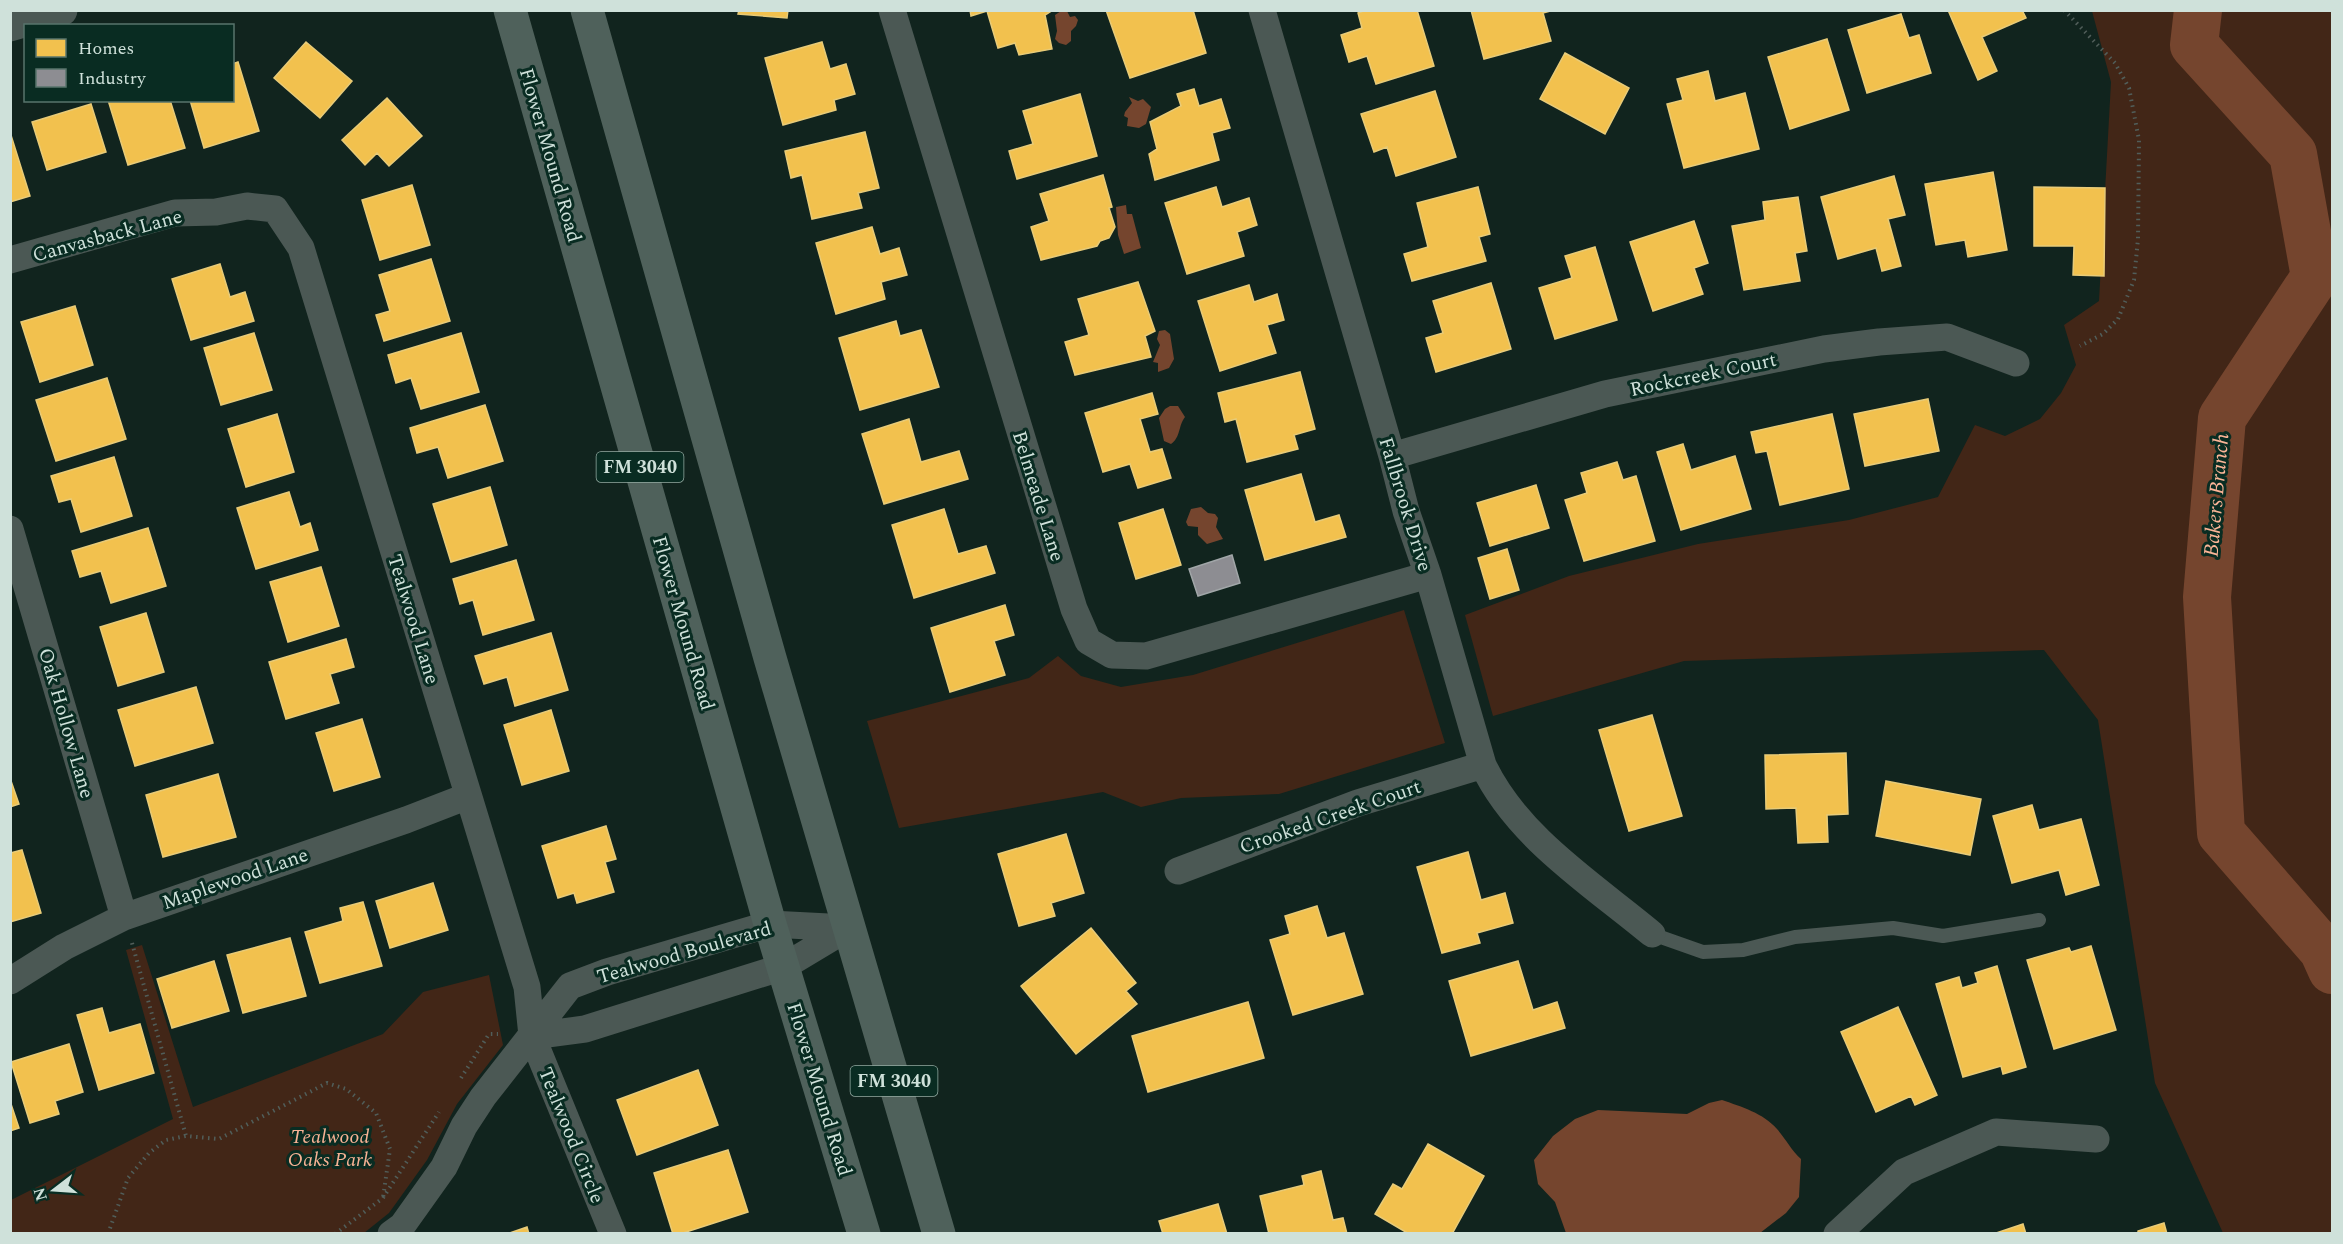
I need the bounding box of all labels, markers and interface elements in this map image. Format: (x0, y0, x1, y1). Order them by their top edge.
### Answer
legend (24, 24, 234, 102)
text: Homes (78, 35, 134, 62)
street label: Flower Mound Road (511, 64, 589, 246)
text: Industry (78, 65, 147, 92)
street label: Canvasback Lane (29, 202, 186, 270)
street label: Rockcreek Court (1627, 345, 1779, 405)
street label: Belmeade Lane (1004, 427, 1072, 565)
water label: Bakers Branch (2196, 432, 2238, 558)
street label: Fallbrook Drive (1370, 433, 1440, 575)
road number: FM 3040 (596, 452, 684, 482)
street label: Flower Mound Road (644, 532, 722, 714)
street label: Tealwood Lane (379, 551, 447, 688)
street label: Oak Hollow Lane (30, 644, 102, 802)
street label: Crooked Creek Court (1235, 772, 1425, 862)
street label: Maplewood Lane (158, 840, 312, 918)
street label: Tealwood Boulevard (593, 914, 775, 992)
street label: Flower Mound Road (778, 999, 860, 1180)
street label: Tealwood Circle (530, 1063, 612, 1208)
road number: FM 3040 (850, 1066, 938, 1096)
park label: Tealwood Oaks Park (288, 1122, 373, 1175)
north arrow (24, 1160, 84, 1220)
text: N (27, 1184, 54, 1204)

